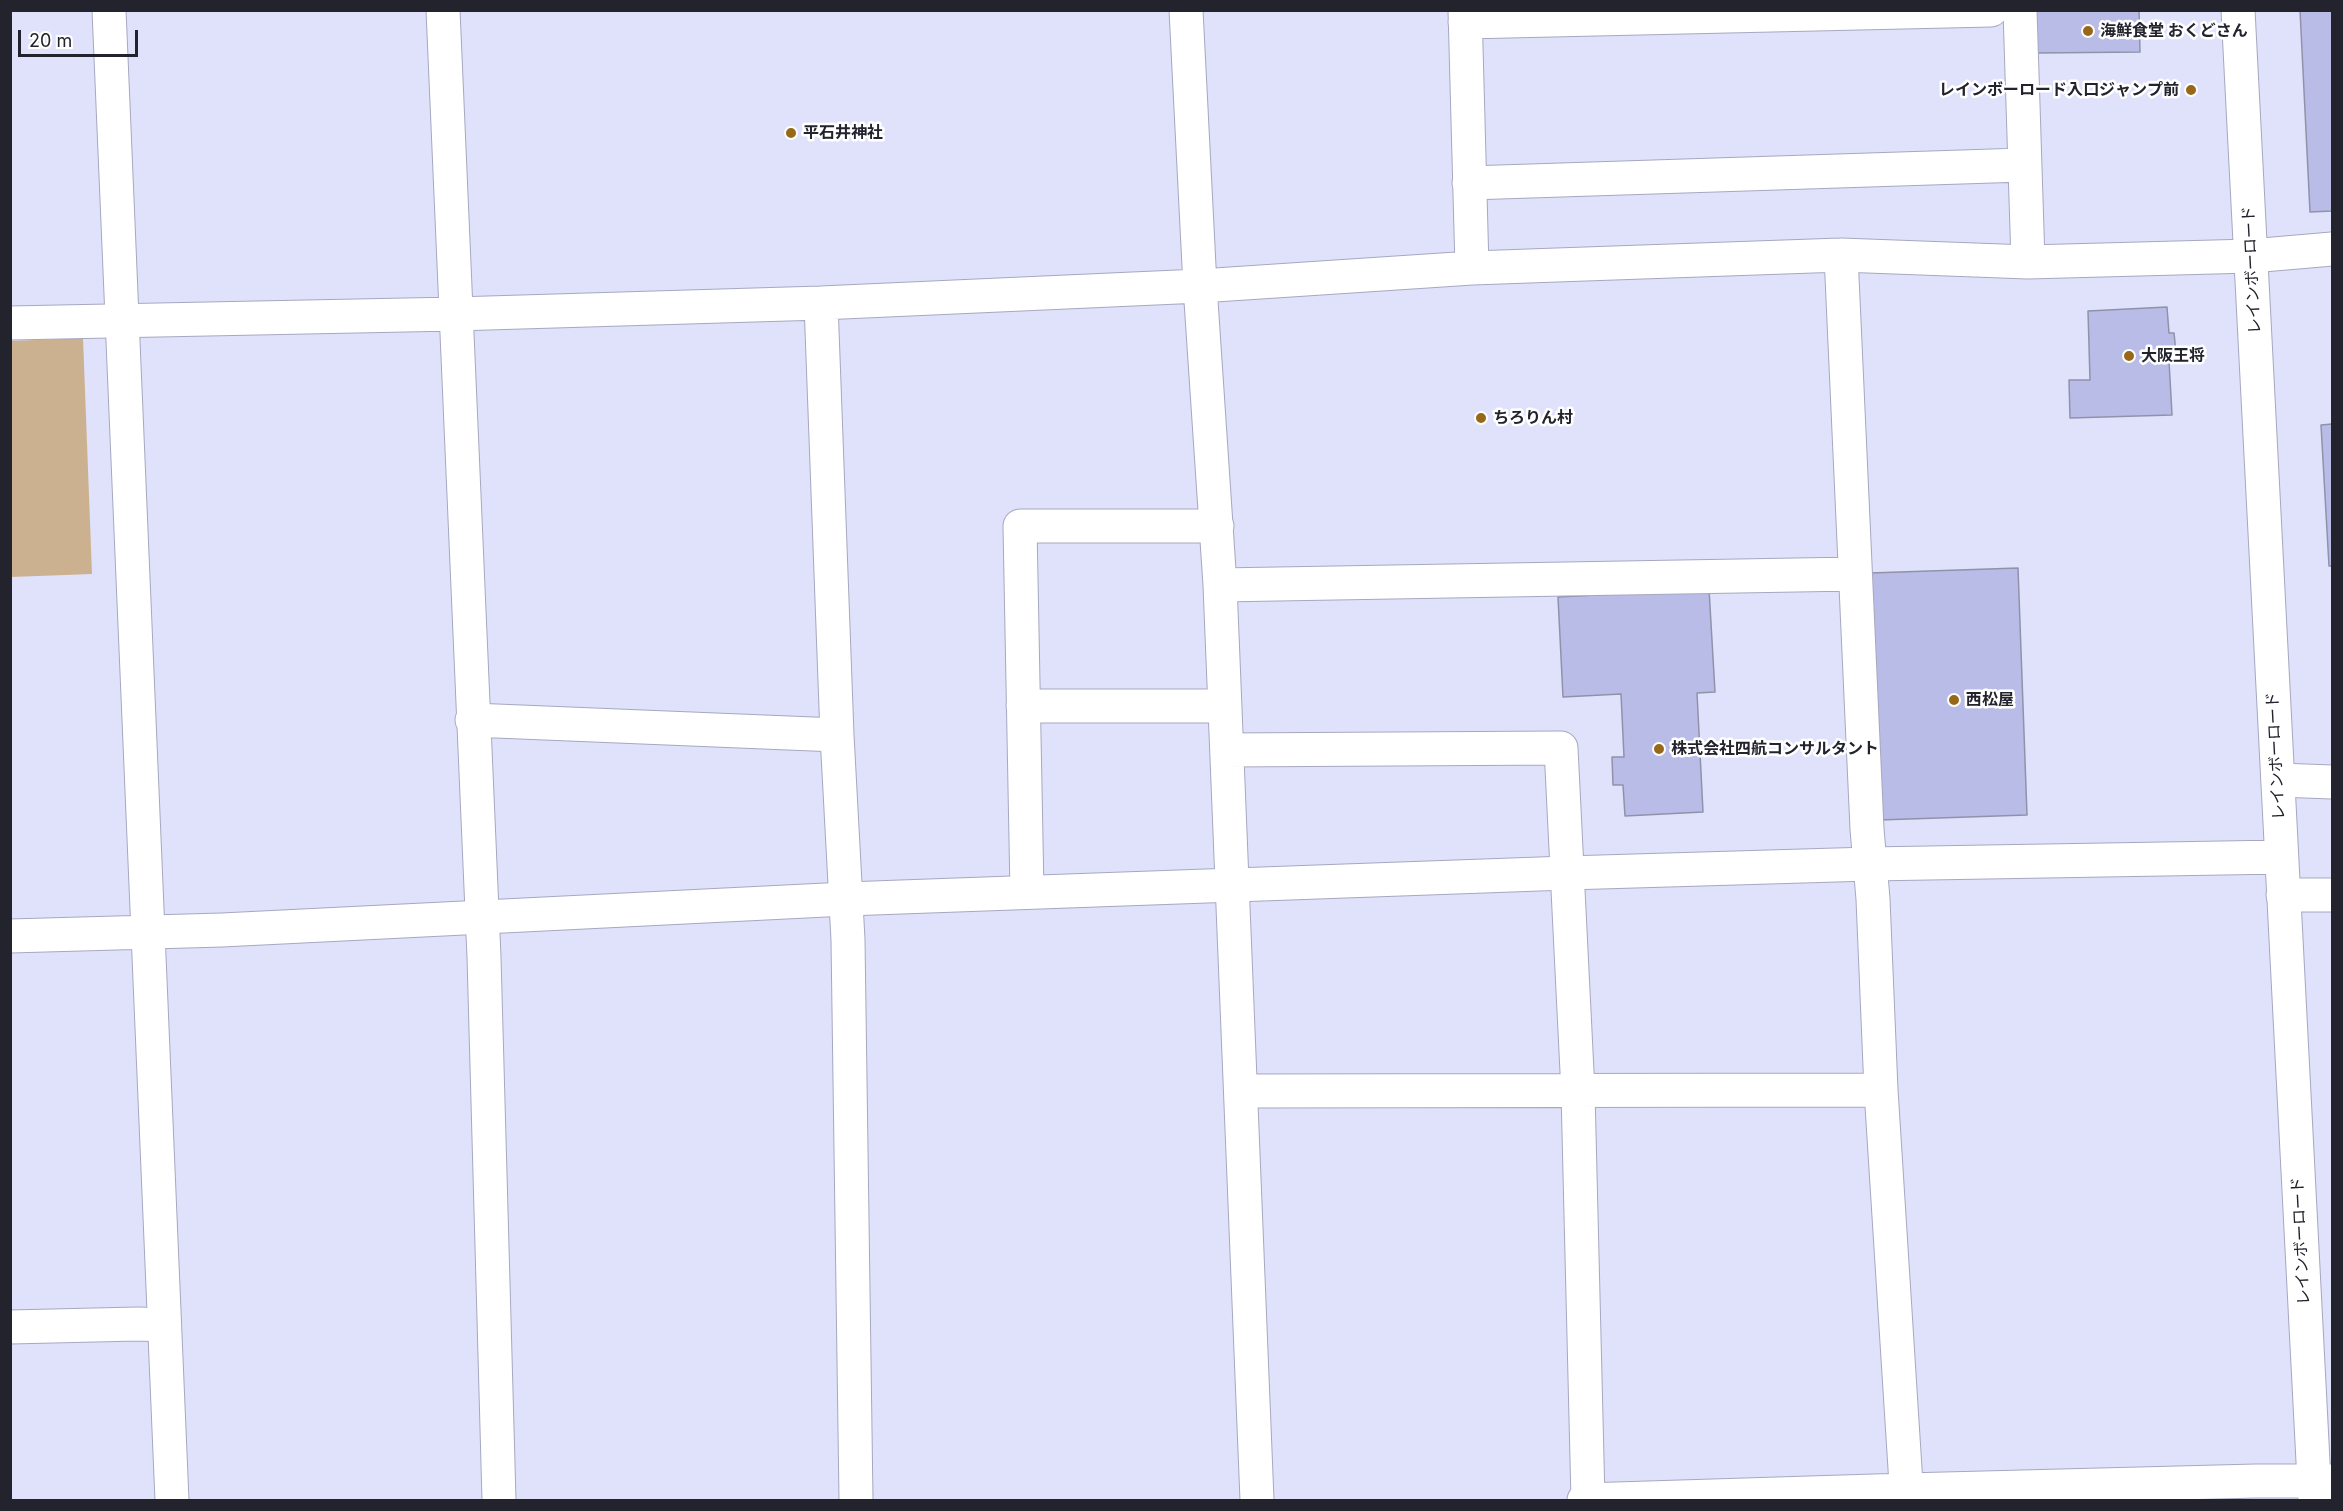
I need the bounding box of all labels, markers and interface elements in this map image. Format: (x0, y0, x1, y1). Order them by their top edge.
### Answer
scale bar (21, 18, 141, 56)
place label: 海鮮食堂 おくどさん (2100, 21, 2248, 41)
marker: 海鮮食堂 おくどさん (2081, 24, 2095, 38)
text: 20 m (29, 30, 72, 51)
place label: レインボーロード入口ジャンプ前 (1939, 80, 2179, 100)
marker: レインボーロード入口ジャンプ前 (2184, 83, 2198, 97)
place label: 平石井神社 (803, 123, 883, 143)
marker: 平石井神社 (784, 126, 798, 140)
street label: レインボーロード (2239, 206, 2265, 334)
place label: 大阪王将 (2141, 346, 2205, 366)
marker: 大阪王将 (2122, 349, 2136, 363)
place label: ちろりん村 (1493, 408, 1573, 428)
marker: ちろりん村 (1474, 411, 1488, 425)
place label: 西松屋 (1966, 690, 2014, 710)
street label: レインボーロード (2263, 692, 2289, 820)
marker: 西松屋 (1947, 693, 1961, 707)
place label: 株式会社四航コンサルタント (1671, 739, 1879, 759)
marker: 株式会社四航コンサルタント (1652, 742, 1666, 756)
street label: レインボーロード (2288, 1177, 2314, 1305)

